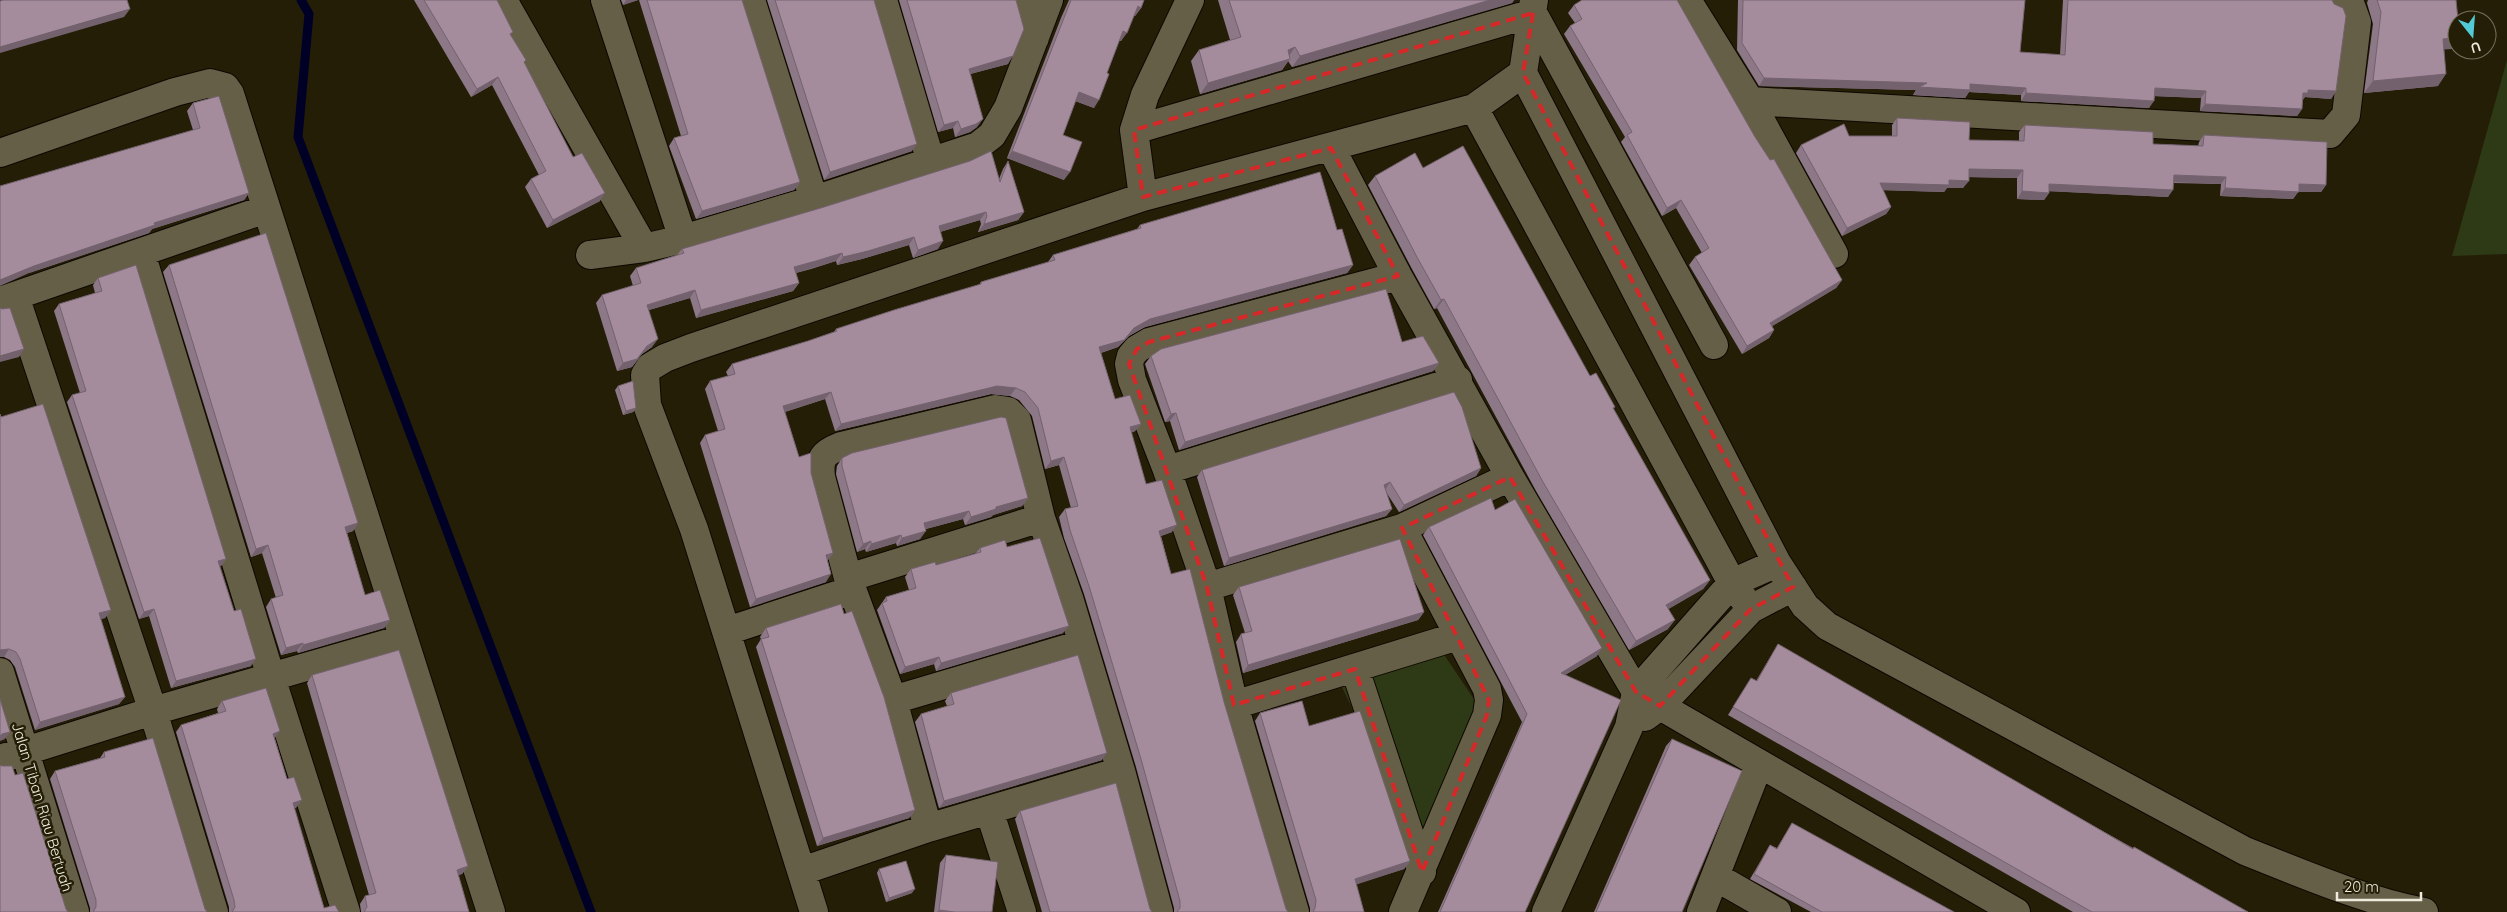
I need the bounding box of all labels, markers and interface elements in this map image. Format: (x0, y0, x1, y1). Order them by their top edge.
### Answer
north arrow (2447, 10, 2497, 60)
text: U (2468, 37, 2483, 57)
street label: Jalan Tiban Riau Bertuah (8, 720, 77, 894)
scale bar (2337, 870, 2421, 902)
text: 20 m (2344, 877, 2379, 896)

